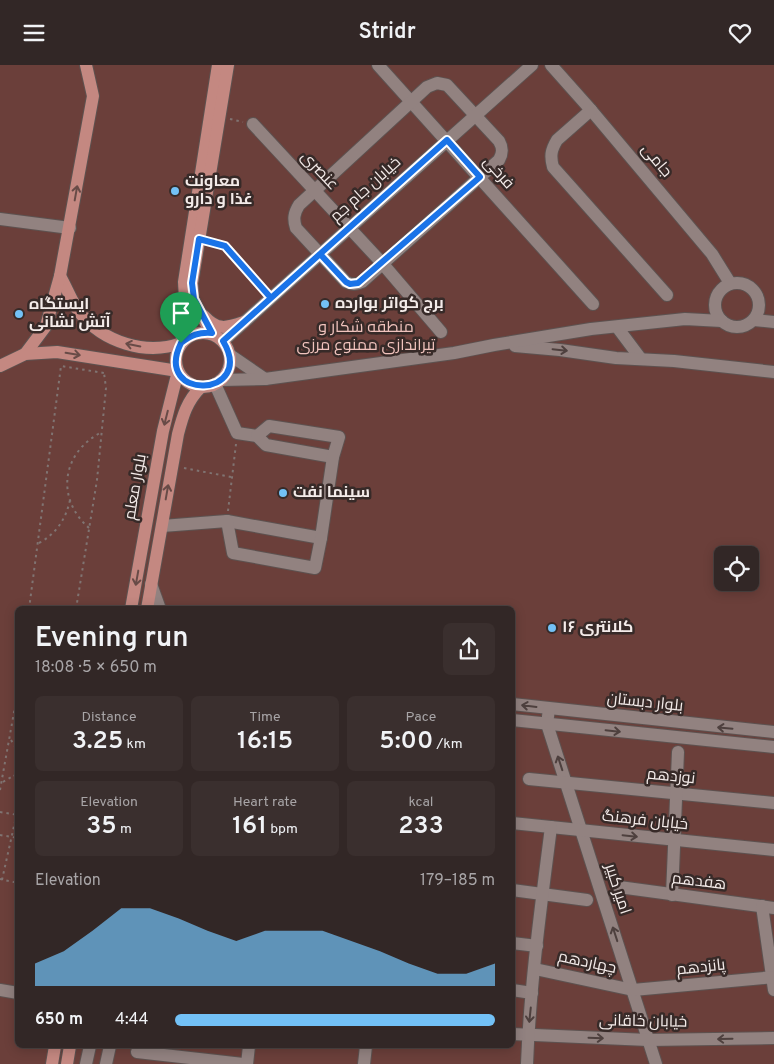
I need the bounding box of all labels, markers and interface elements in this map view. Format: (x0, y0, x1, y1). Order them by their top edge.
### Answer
icon: menu (20, 19, 48, 47)
text: Stridr (358, 19, 416, 46)
icon: heart (726, 19, 754, 47)
street label: جامی (636, 140, 676, 182)
street label: عنصری (296, 147, 342, 195)
street label: فرخی (478, 152, 518, 194)
street label: خیابان جام جم (326, 153, 406, 227)
place label: معاونت غذا و دارو (185, 172, 253, 210)
marker: معاونت غذا و دارو (169, 185, 181, 197)
one-way arrow (71, 186, 81, 202)
pin (160, 292, 202, 343)
place label: برج کواتر بوارده (335, 294, 444, 314)
place label: ایستگاه آتش نشانی (29, 295, 110, 333)
marker: برج کواتر بوارده (319, 298, 331, 310)
icon: arrive (167, 299, 195, 327)
marker: ایستگاه آتش نشانی (13, 308, 25, 320)
park label: منطقه شکار و تیراندازی ممنوع مرزی (297, 318, 436, 356)
one-way arrow (126, 340, 142, 350)
one-way arrow (552, 345, 568, 355)
one-way arrow (65, 350, 81, 360)
one-way arrow (161, 410, 170, 426)
street label: بلوار معلم (120, 452, 152, 522)
place label: سینما نفت (293, 483, 370, 503)
one-way arrow (163, 484, 173, 500)
marker: سینما نفت (277, 487, 289, 499)
map controls (714, 546, 759, 591)
button: locate (714, 546, 759, 591)
one-way arrow (131, 570, 141, 586)
place label: کلانتری ۱۶ (562, 618, 633, 638)
text: Evening run (35, 621, 189, 657)
marker: کلانتری ۱۶ (546, 622, 558, 634)
button: share (443, 623, 495, 675)
text: 18:08 · 5 × 650 m (35, 658, 157, 678)
street label: بلوار دبستان (606, 689, 684, 717)
one-way arrow (521, 701, 537, 711)
text: Distance (82, 709, 136, 726)
text: Time (249, 709, 281, 726)
text: Pace (406, 709, 436, 726)
one-way arrow (718, 723, 734, 733)
text: 3.25 (72, 726, 123, 758)
text: 16:15 (237, 726, 293, 758)
text: 5:00 (379, 726, 433, 758)
one-way arrow (605, 726, 621, 736)
text: km (123, 736, 146, 753)
text: /km (433, 736, 463, 753)
one-way arrow (554, 755, 564, 771)
street label: نوزدهم (646, 765, 696, 789)
text: Elevation (80, 794, 138, 811)
text: Heart rate (233, 794, 297, 811)
text: kcal (409, 794, 433, 811)
street label: خیابان فرهنگ (601, 807, 689, 835)
text: 35 (86, 811, 117, 843)
text: 161 (232, 811, 267, 843)
text: 233 (398, 811, 444, 843)
text: m (117, 821, 132, 838)
text: bpm (267, 821, 298, 838)
one-way arrow (621, 831, 637, 841)
street label: امیر کبیر (599, 860, 635, 917)
street label: هفدهم (671, 869, 727, 895)
text: Elevation (35, 871, 101, 891)
text: 179–185 m (420, 871, 495, 891)
one-way arrow (609, 926, 619, 942)
street label: چهاردهم (556, 947, 618, 979)
street label: پانزدهم (676, 955, 727, 981)
one-way arrow (525, 1007, 535, 1023)
text: 650 m (35, 1010, 83, 1030)
text: 4:44 (115, 1010, 148, 1030)
street label: خیابان خاقانی (599, 1011, 687, 1033)
one-way arrow (588, 1033, 604, 1042)
one-way arrow (718, 1034, 734, 1044)

